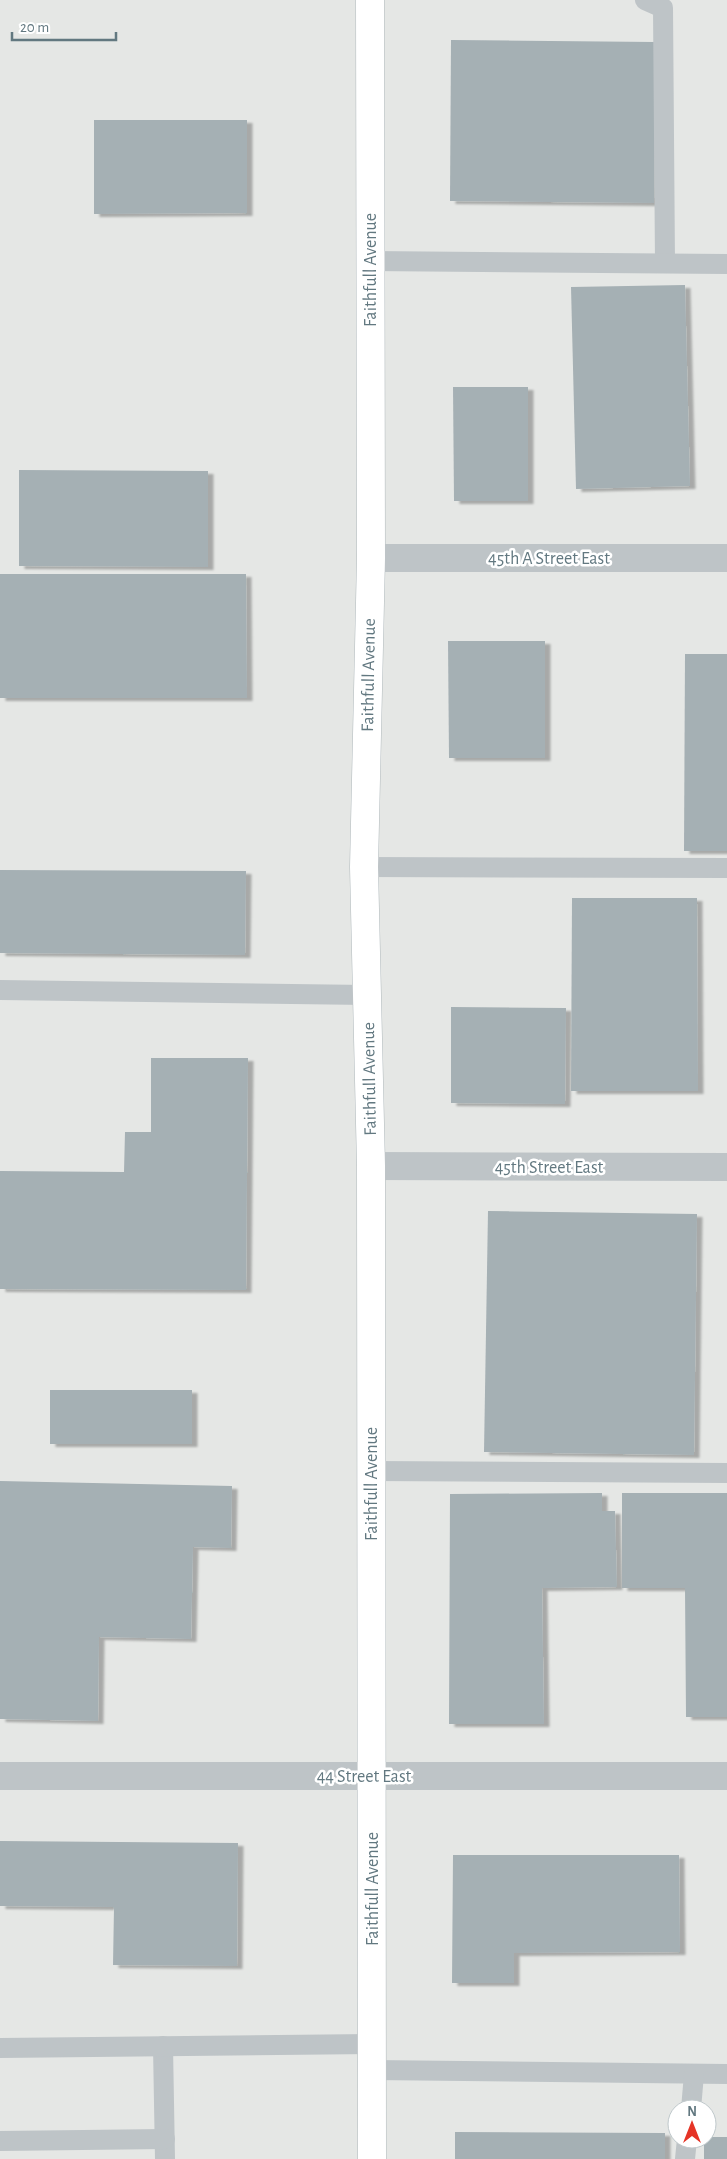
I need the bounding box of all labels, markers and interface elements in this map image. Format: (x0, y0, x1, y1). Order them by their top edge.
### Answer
scale bar (12, 10, 116, 42)
text: 20 m (20, 20, 49, 35)
street label: Faithfull Avenue (362, 213, 380, 327)
street label: 45th A Street East (488, 550, 610, 568)
street label: Faithfull Avenue (359, 618, 379, 732)
street label: Faithfull Avenue (360, 1022, 380, 1136)
street label: 45th Street East (495, 1159, 604, 1177)
street label: Faithfull Avenue (363, 1427, 381, 1541)
street label: 44 Street East (317, 1768, 412, 1786)
street label: Faithfull Avenue (364, 1832, 382, 1946)
north arrow (667, 2099, 717, 2149)
text: N (687, 2105, 697, 2119)

